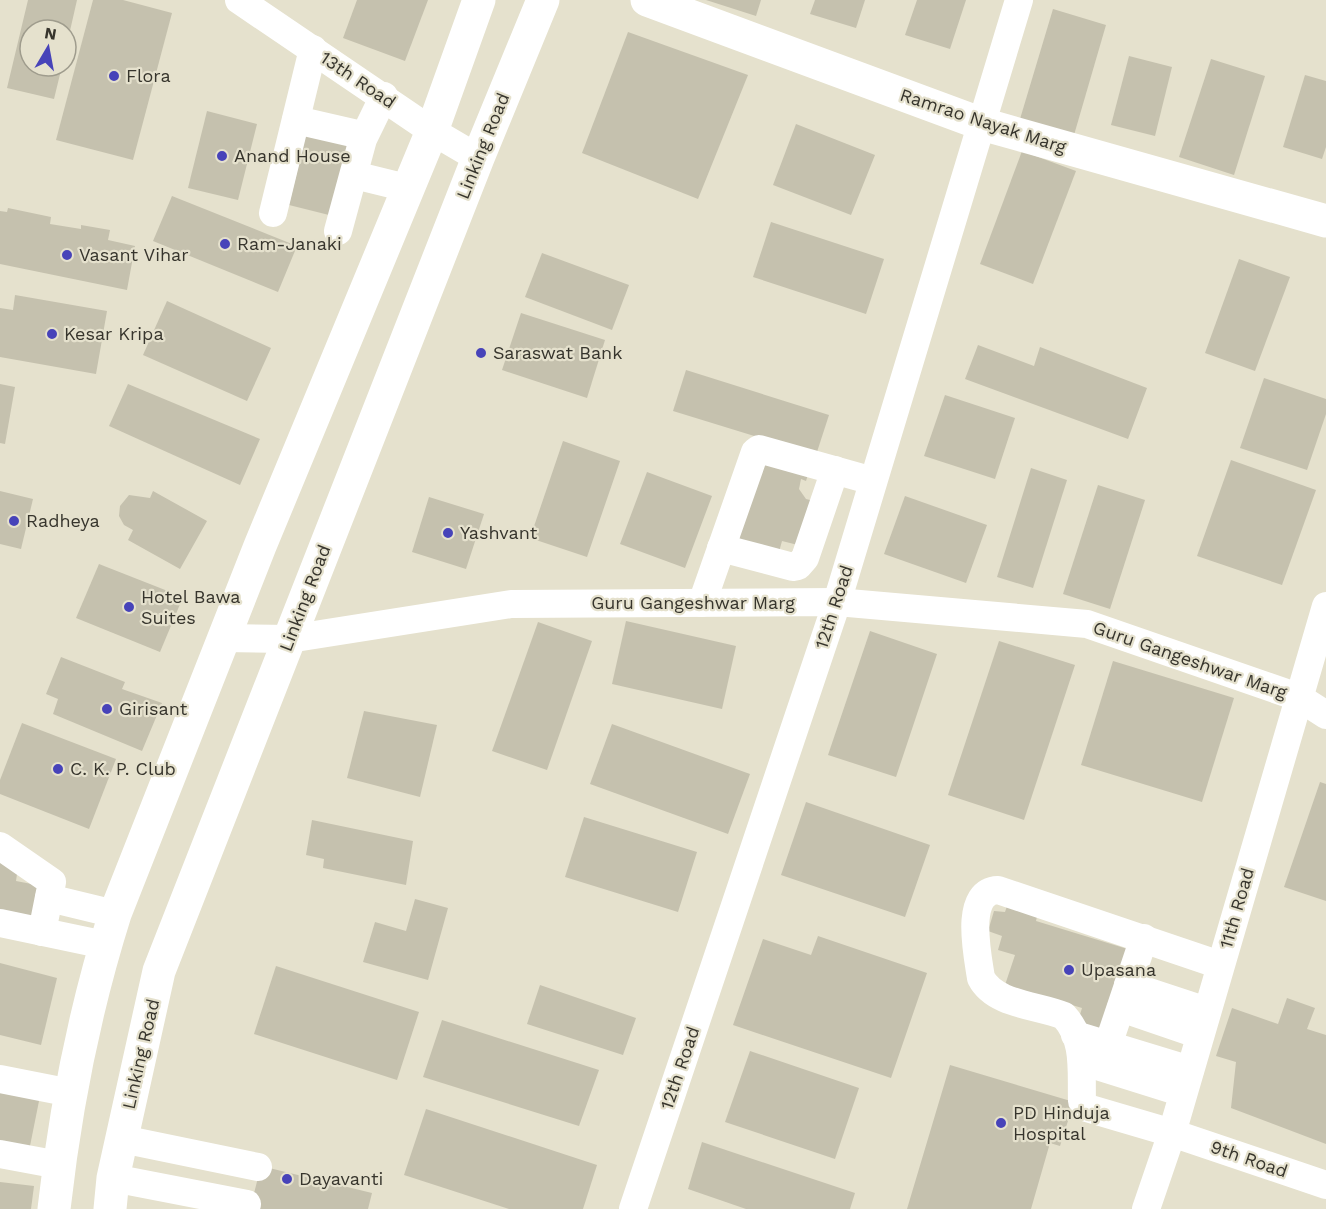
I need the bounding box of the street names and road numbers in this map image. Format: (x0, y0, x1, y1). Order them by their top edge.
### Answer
street label: 13th Road (317, 47, 400, 112)
street label: Ramrao Nayak Marg (897, 84, 1069, 157)
street label: Linking Road (452, 90, 513, 202)
street label: Linking Road (275, 542, 334, 654)
street label: 12th Road (810, 563, 857, 651)
street label: Guru Gangeshwar Marg (591, 592, 795, 613)
street label: Guru Gangeshwar Marg (1091, 616, 1290, 703)
street label: 11th Road (1215, 865, 1258, 951)
street label: Linking Road (118, 997, 163, 1111)
street label: 12th Road (656, 1024, 704, 1112)
street label: 9th Road (1208, 1136, 1290, 1181)

